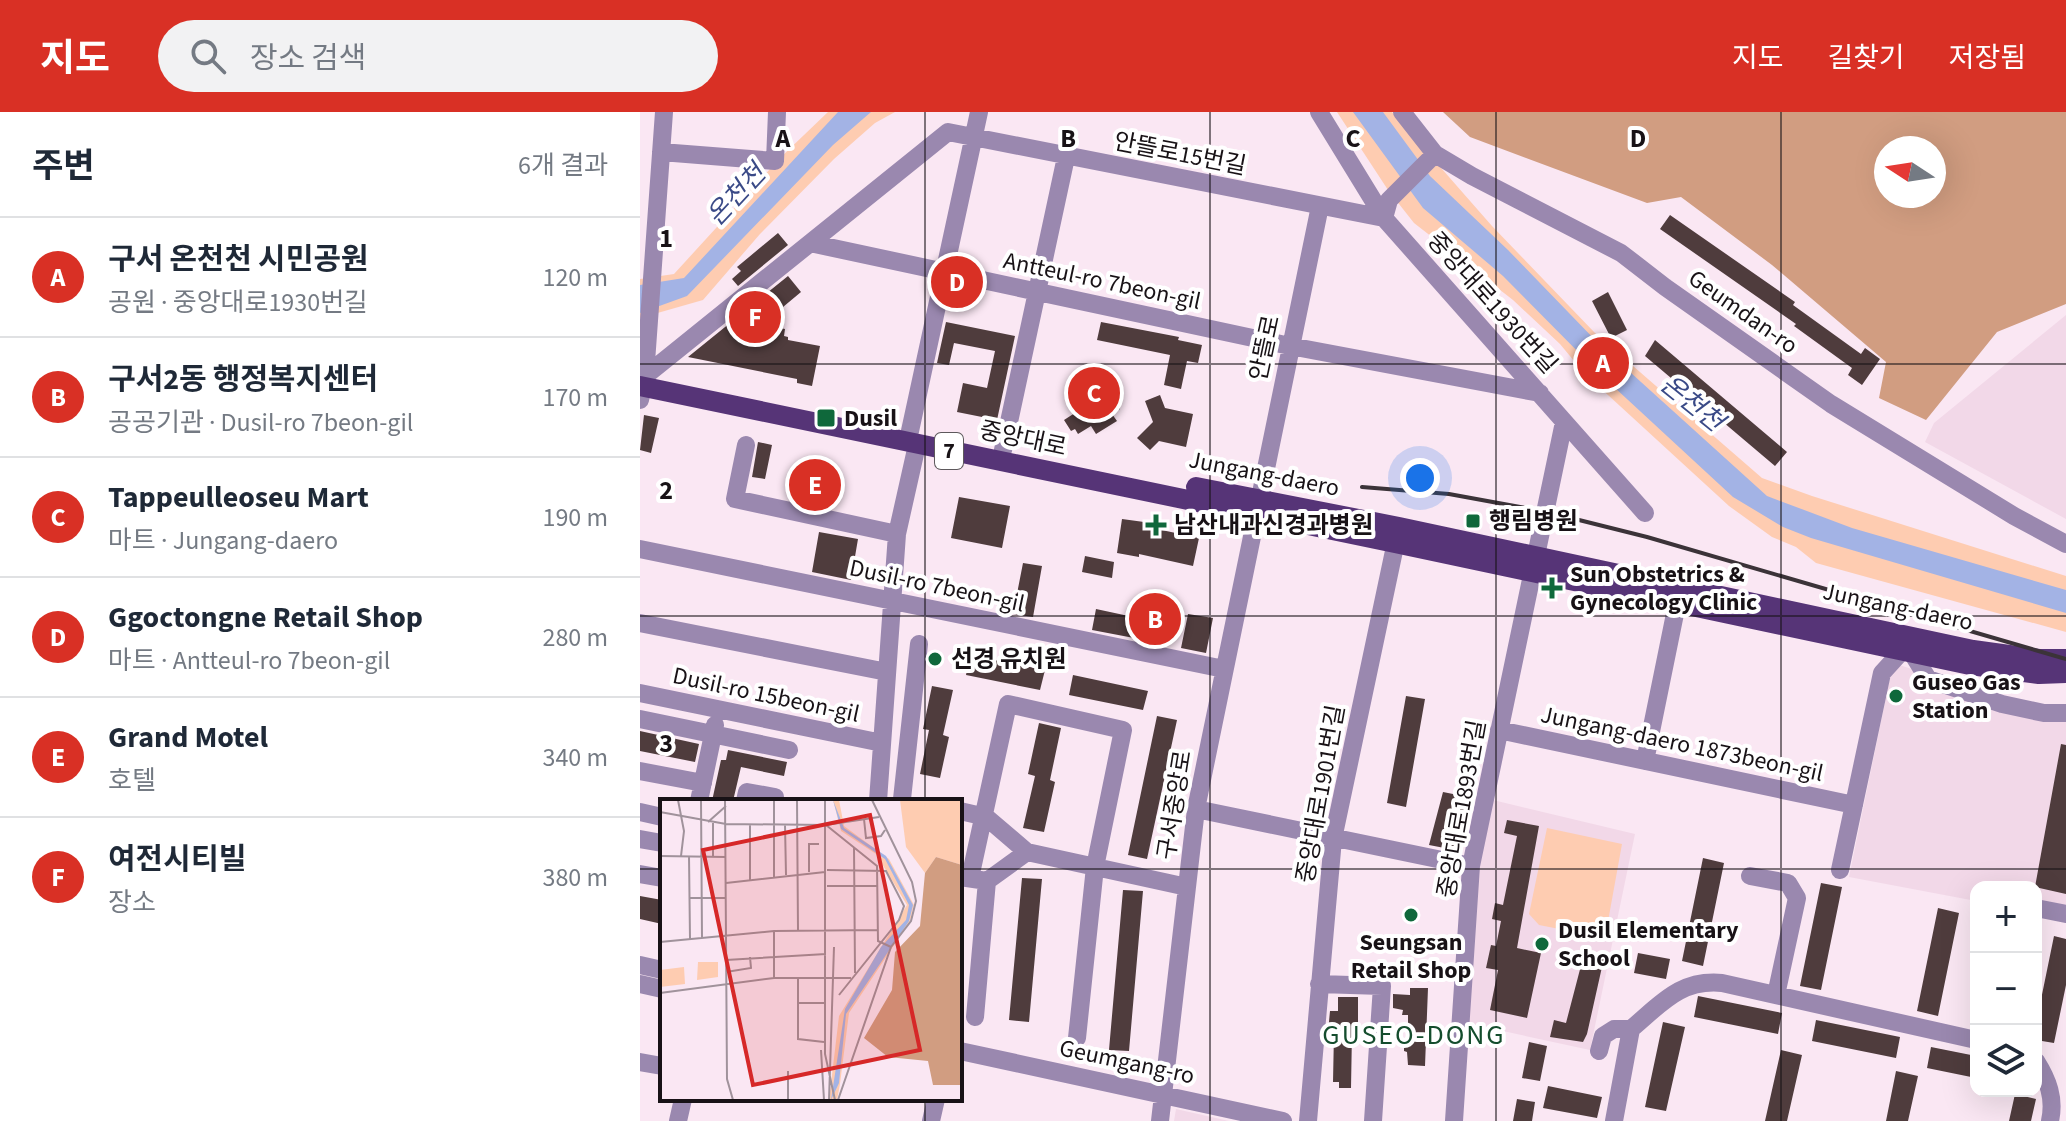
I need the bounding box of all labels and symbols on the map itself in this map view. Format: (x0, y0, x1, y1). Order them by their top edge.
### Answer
text: A (775, 120, 792, 157)
text: B (1060, 120, 1076, 157)
text: C (1345, 120, 1361, 157)
text: D (1630, 120, 1646, 157)
street label: 안뜰로15번길 (1111, 124, 1249, 184)
north arrow (1874, 136, 1946, 208)
water label: 온천천 (698, 154, 776, 234)
text: 1 (659, 220, 673, 257)
street label: 중앙대로1930번길 (1419, 224, 1565, 382)
street label: Antteul-ro 7beon-gil (1000, 243, 1204, 319)
pin: D (931, 252, 983, 312)
street label: Geumdan-ro (1681, 261, 1805, 363)
pin: F (729, 287, 781, 347)
street label: 안뜰로 (1241, 312, 1289, 384)
pin: A (1577, 333, 1629, 393)
pin: C (1068, 363, 1120, 423)
water label: 온천천 (1652, 366, 1734, 442)
place label: Dusil (844, 401, 897, 436)
marker: Dusil (815, 407, 837, 429)
street label: 중앙대로 (976, 413, 1070, 465)
road number: 7 (935, 433, 963, 469)
street label: Jungang-daero (1186, 442, 1342, 506)
pin: E (789, 455, 841, 515)
your location (1400, 458, 1440, 498)
text: 2 (659, 472, 673, 509)
place label: 행림병원 (1489, 504, 1577, 539)
place label: 남산내과신경과병원 (1174, 508, 1373, 543)
marker: 행림병원 (1464, 512, 1482, 530)
marker: 남산내과신경과병원 (1145, 514, 1167, 536)
street label: Dusil-ro 7beon-gil (846, 550, 1028, 622)
place label: Sun Obstetrics & Gynecology Clinic (1570, 557, 1757, 620)
street label: Jungang-daero (1820, 574, 1976, 640)
marker: Sun Obstetrics & Gynecology Clinic (1541, 577, 1563, 599)
pin: B (1129, 589, 1181, 649)
place label: 선경 유치원 (951, 642, 1066, 677)
marker: 선경 유치원 (926, 650, 944, 668)
street label: Dusil-ro 15beon-gil (669, 658, 863, 732)
place label: Guseo Gas Station (1912, 665, 2021, 728)
marker: Guseo Gas Station (1887, 687, 1905, 705)
street label: Jungang-daero 1873beon-gil (1538, 697, 1826, 791)
street label: 중앙대로1901번길 (1288, 702, 1354, 886)
street label: 중앙대로1893번길 (1429, 717, 1495, 901)
text: 3 (659, 725, 673, 762)
street label: 구서중앙로 (1149, 748, 1201, 862)
inset map (660, 799, 962, 1101)
marker: Seungsan Retail Shop (1402, 906, 1420, 924)
place label: Dusil Elementary School (1558, 913, 1739, 976)
place label: Seungsan Retail Shop (1351, 925, 1471, 988)
marker: Dusil Elementary School (1533, 935, 1551, 953)
district label: GUSEO-DONG (1322, 1015, 1506, 1055)
street label: Geumgang-ro (1056, 1031, 1198, 1093)

